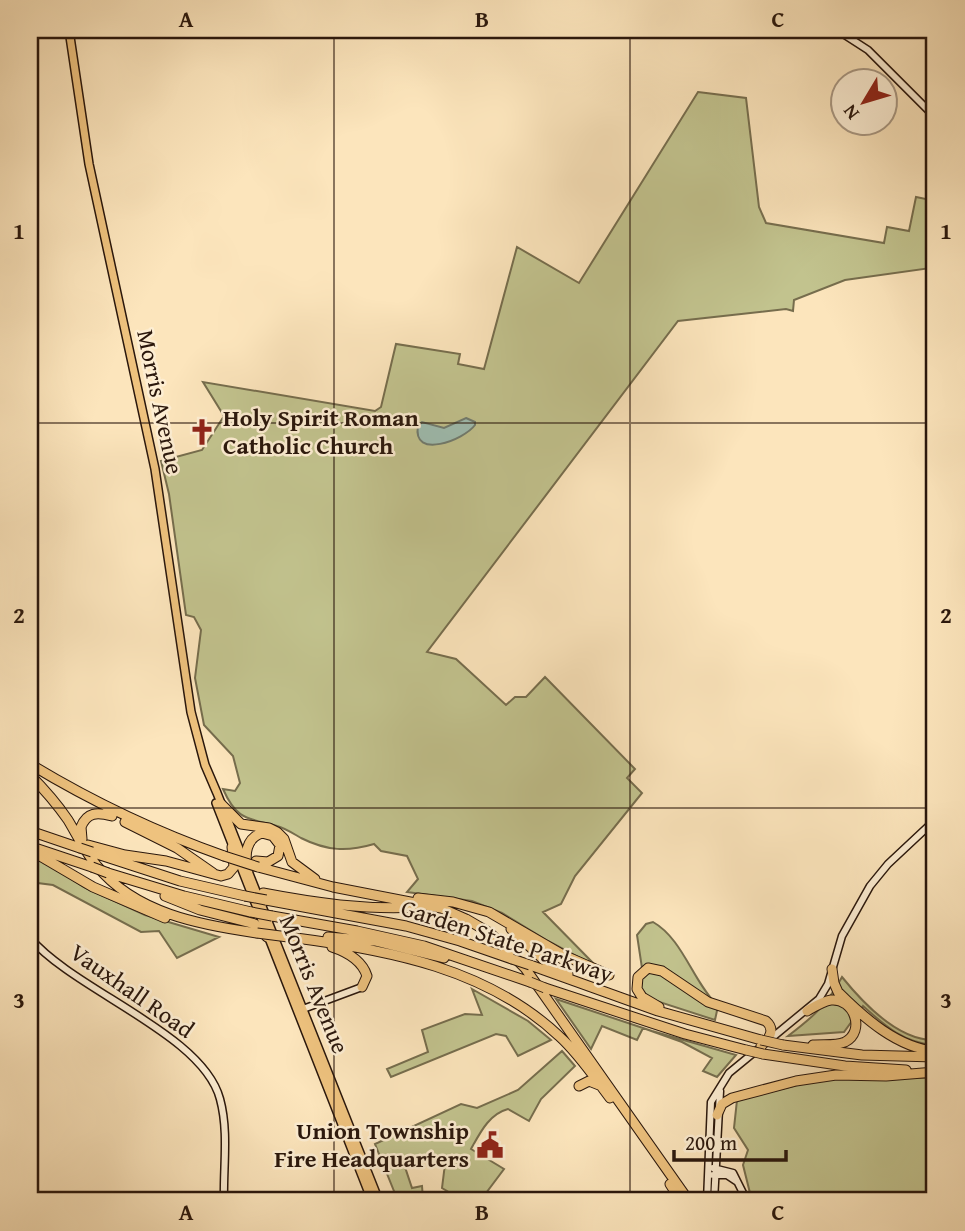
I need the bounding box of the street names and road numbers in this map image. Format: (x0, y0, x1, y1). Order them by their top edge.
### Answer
street label: Morris Avenue (128, 326, 193, 477)
street label: Garden State Parkway (397, 890, 618, 991)
street label: Morris Avenue (271, 909, 358, 1059)
street label: Vauxhall Road (63, 935, 202, 1047)

